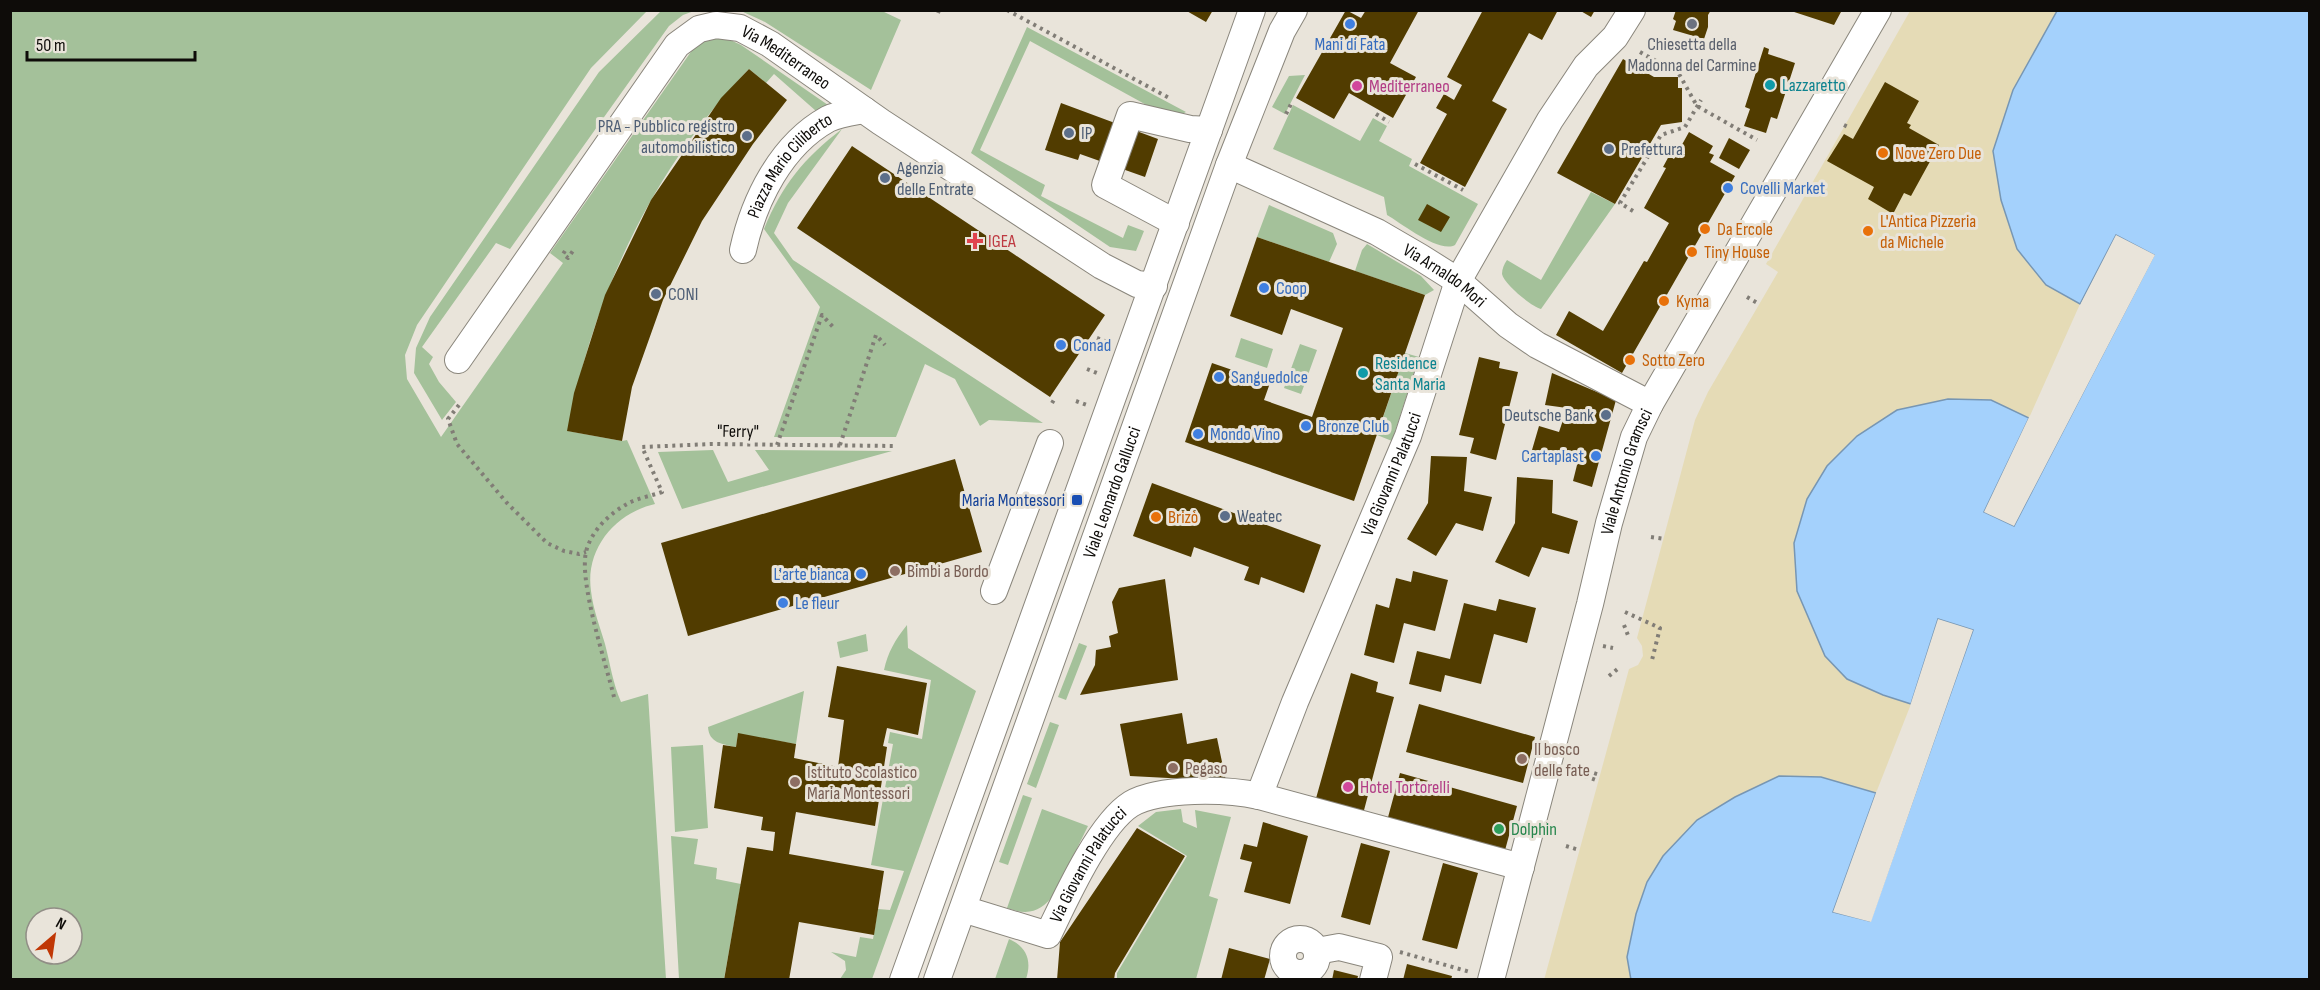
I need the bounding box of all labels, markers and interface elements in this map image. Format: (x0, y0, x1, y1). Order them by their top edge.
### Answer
marker: Mani di Fata (1343, 17, 1357, 31)
marker: Chiesetta della Madonna del Carmine (1685, 17, 1699, 31)
street label: Via Mediterraneo (738, 21, 834, 94)
scale bar (27, 24, 195, 62)
place label: Mani di Fata (1314, 34, 1386, 55)
place label: Chiesetta della Madonna del Carmine (1627, 34, 1757, 76)
text: 50 m (36, 35, 66, 56)
place label: Lazzaretto (1782, 75, 1846, 96)
place label: Mediterraneo (1369, 76, 1450, 97)
marker: Lazzaretto (1763, 78, 1777, 92)
marker: Mediterraneo (1350, 79, 1364, 93)
street label: Piazza Mario Ciliberto (743, 109, 836, 221)
place label: PRA - Pubblico registro automobilistico (598, 116, 735, 158)
place label: IP (1081, 123, 1093, 144)
marker: IP (1062, 126, 1076, 140)
marker: PRA - Pubblico registro automobilistico (740, 129, 754, 143)
place label: Prefettura (1621, 139, 1683, 160)
marker: Prefettura (1602, 142, 1616, 156)
place label: Nove Zero Due (1895, 143, 1982, 164)
marker: Nove Zero Due (1876, 146, 1890, 160)
place label: Agenzia delle Entrate (896, 158, 974, 200)
marker: Agenzia delle Entrate (878, 171, 892, 185)
place label: Covelli Market (1740, 178, 1826, 199)
marker: Covelli Market (1721, 181, 1735, 195)
place label: L'Antica Pizzeria da Michele (1880, 211, 1976, 253)
place label: Da Ercole (1717, 219, 1773, 240)
marker: Da Ercole (1698, 222, 1712, 236)
marker: L'Antica Pizzeria da Michele (1861, 224, 1875, 238)
place label: IGEA (988, 231, 1016, 252)
marker: IGEA (966, 232, 984, 250)
street label: Via Arnaldo Mori (1399, 239, 1490, 312)
place label: Tiny House (1704, 242, 1770, 263)
marker: Tiny House (1685, 245, 1699, 259)
place label: Coop (1276, 278, 1307, 299)
marker: Coop (1257, 281, 1271, 295)
place label: CONI (668, 284, 698, 305)
marker: CONI (649, 287, 663, 301)
place label: Kyma (1676, 291, 1709, 312)
marker: Kyma (1657, 294, 1671, 308)
place label: Conad (1073, 335, 1111, 356)
marker: Conad (1054, 338, 1068, 352)
place label: Sotto Zero (1642, 350, 1705, 371)
place label: Residence Santa Maria (1375, 353, 1446, 395)
marker: Sotto Zero (1623, 353, 1637, 367)
marker: Residence Santa Maria (1356, 366, 1370, 380)
place label: Sanguedolce (1231, 367, 1308, 388)
marker: Sanguedolce (1212, 370, 1226, 384)
place label: Deutsche Bank (1504, 405, 1594, 426)
street label: Viale Antonio Gramsci (1597, 405, 1657, 537)
marker: Deutsche Bank (1599, 408, 1613, 422)
street label: Via Giovanni Palatucci (1357, 410, 1426, 539)
place label: Bronze Club (1318, 416, 1389, 437)
marker: Bronze Club (1299, 419, 1313, 433)
street label: "Ferry" (717, 421, 759, 442)
street label: Viale Leonardo Gallucci (1079, 424, 1145, 561)
place label: Mondo Vino (1210, 424, 1280, 445)
marker: Mondo Vino (1191, 427, 1205, 441)
place label: Cartaplast (1521, 446, 1585, 467)
marker: Cartaplast (1589, 449, 1603, 463)
place label: Maria Montessori (962, 490, 1065, 511)
marker: Maria Montessori (1070, 493, 1084, 507)
place label: Weatec (1237, 506, 1282, 527)
place label: Brizò (1168, 507, 1198, 528)
marker: Weatec (1218, 509, 1232, 523)
marker: Brizò (1149, 510, 1163, 524)
place label: Bimbi a Bordo (907, 561, 989, 582)
place label: L'arte bianca (773, 564, 849, 585)
marker: Bimbi a Bordo (888, 564, 902, 578)
marker: L'arte bianca (854, 567, 868, 581)
place label: Le fleur (795, 593, 839, 614)
marker: Le fleur (776, 596, 790, 610)
place label: Il bosco delle fate (1534, 739, 1590, 781)
marker: Il bosco delle fate (1515, 752, 1529, 766)
place label: Pegaso (1185, 758, 1228, 779)
marker: Pegaso (1166, 761, 1180, 775)
place label: Istituto Scolastico Maria Montessori (807, 762, 917, 804)
marker: Istituto Scolastico Maria Montessori (788, 775, 802, 789)
place label: Hotel Tortorelli (1360, 777, 1450, 798)
marker: Hotel Tortorelli (1341, 780, 1355, 794)
street label: Via Giovanni Palatucci (1046, 802, 1131, 926)
place label: Dolphin (1511, 819, 1557, 840)
marker: Dolphin (1492, 822, 1506, 836)
north arrow (24, 906, 84, 966)
text: N (52, 914, 69, 935)

